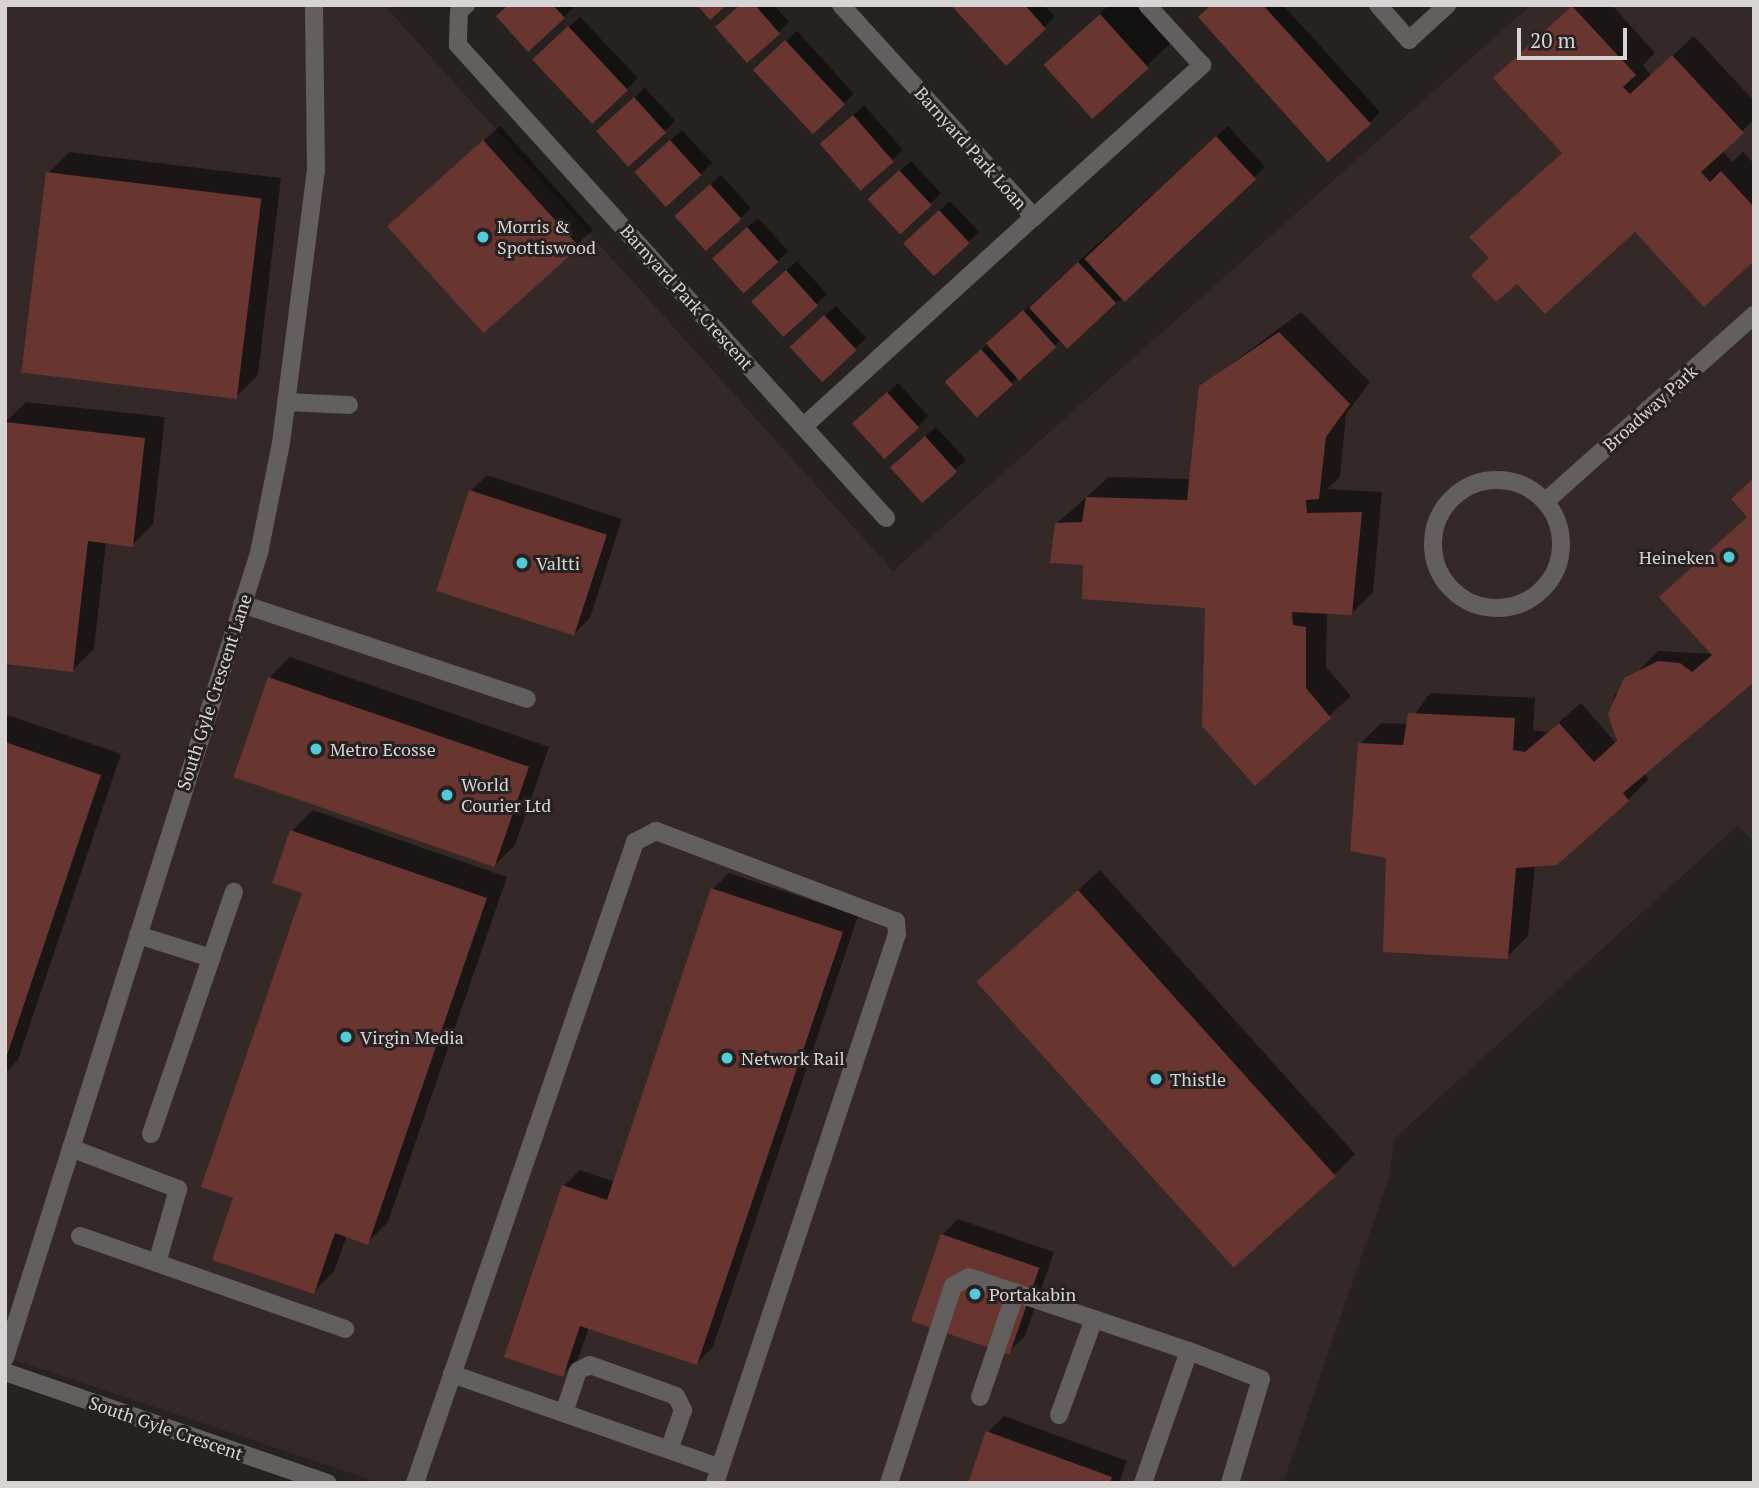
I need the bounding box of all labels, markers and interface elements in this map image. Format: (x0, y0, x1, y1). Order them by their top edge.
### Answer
scale bar (1521, 14, 1631, 58)
text: 20 m (1530, 26, 1576, 54)
street label: Barnyard Park Loan (910, 82, 1032, 214)
place label: Morris & Spottiswood (497, 216, 596, 258)
street label: Barnyard Park Crescent (616, 220, 758, 374)
marker: Morris & Spottiswood (475, 229, 491, 245)
street label: Broadway Park (1599, 360, 1701, 456)
place label: Heineken (1639, 546, 1715, 568)
marker: Heineken (1721, 549, 1737, 565)
place label: Valtti (536, 552, 580, 574)
marker: Valtti (514, 555, 530, 571)
street label: South Gyle Crescent Lane (172, 591, 256, 793)
place label: Metro Ecosse (330, 738, 436, 760)
marker: Metro Ecosse (308, 741, 324, 757)
place label: World Courier Ltd (461, 774, 551, 816)
marker: World Courier Ltd (439, 787, 455, 803)
place label: Virgin Media (360, 1026, 464, 1048)
marker: Virgin Media (338, 1029, 354, 1045)
place label: Network Rail (741, 1047, 845, 1069)
marker: Network Rail (719, 1050, 735, 1066)
place label: Thistle (1170, 1068, 1226, 1090)
marker: Thistle (1148, 1071, 1164, 1087)
place label: Portakabin (989, 1283, 1076, 1305)
marker: Portakabin (967, 1286, 983, 1302)
street label: South Gyle Crescent (86, 1391, 246, 1465)

